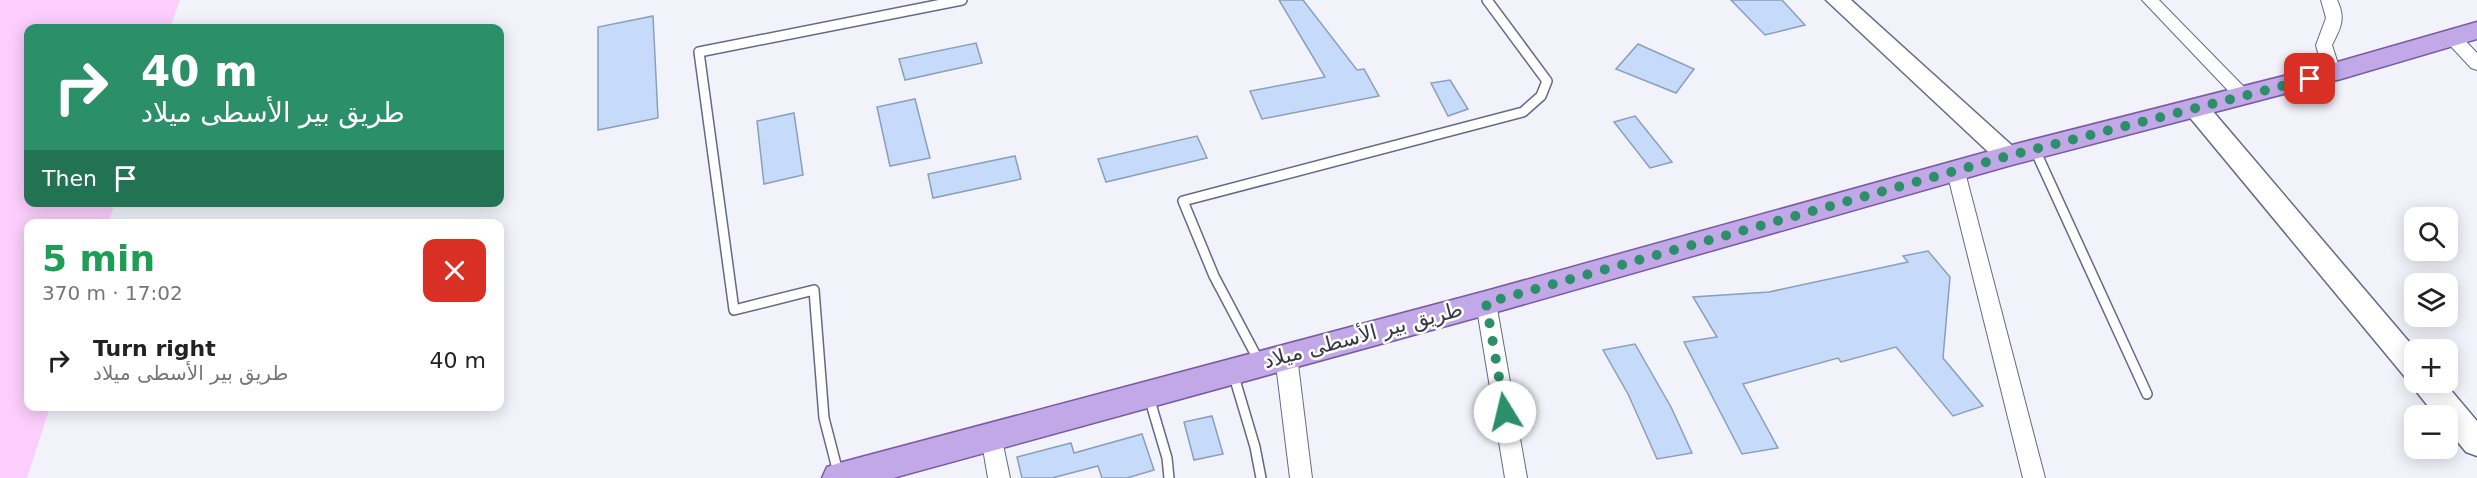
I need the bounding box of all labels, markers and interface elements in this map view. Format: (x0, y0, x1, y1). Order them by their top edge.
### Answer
text: 40 m (141, 47, 258, 96)
icon: right (42, 48, 120, 126)
pin (2284, 53, 2335, 104)
icon: arrive (2293, 62, 2326, 95)
text: طريق بير الأسطى ميلاد (141, 97, 405, 128)
icon: arrive (109, 162, 142, 195)
text: Then (42, 166, 97, 191)
map controls (2404, 207, 2458, 459)
button: search (2404, 207, 2458, 261)
text: 5 min (42, 238, 155, 279)
button: close (423, 239, 486, 302)
button: layers (2404, 273, 2458, 327)
text: 370 m · 17:02 (42, 281, 183, 305)
street label: طريق بير الأسطى ميلاد (1261, 296, 1465, 373)
text: Turn right (93, 336, 216, 361)
button: + (2404, 339, 2458, 393)
icon: right (42, 344, 75, 377)
text: 40 m (430, 348, 486, 373)
text: طريق بير الأسطى ميلاد (93, 361, 288, 385)
position arrow (1473, 380, 1537, 444)
button: − (2404, 405, 2458, 459)

